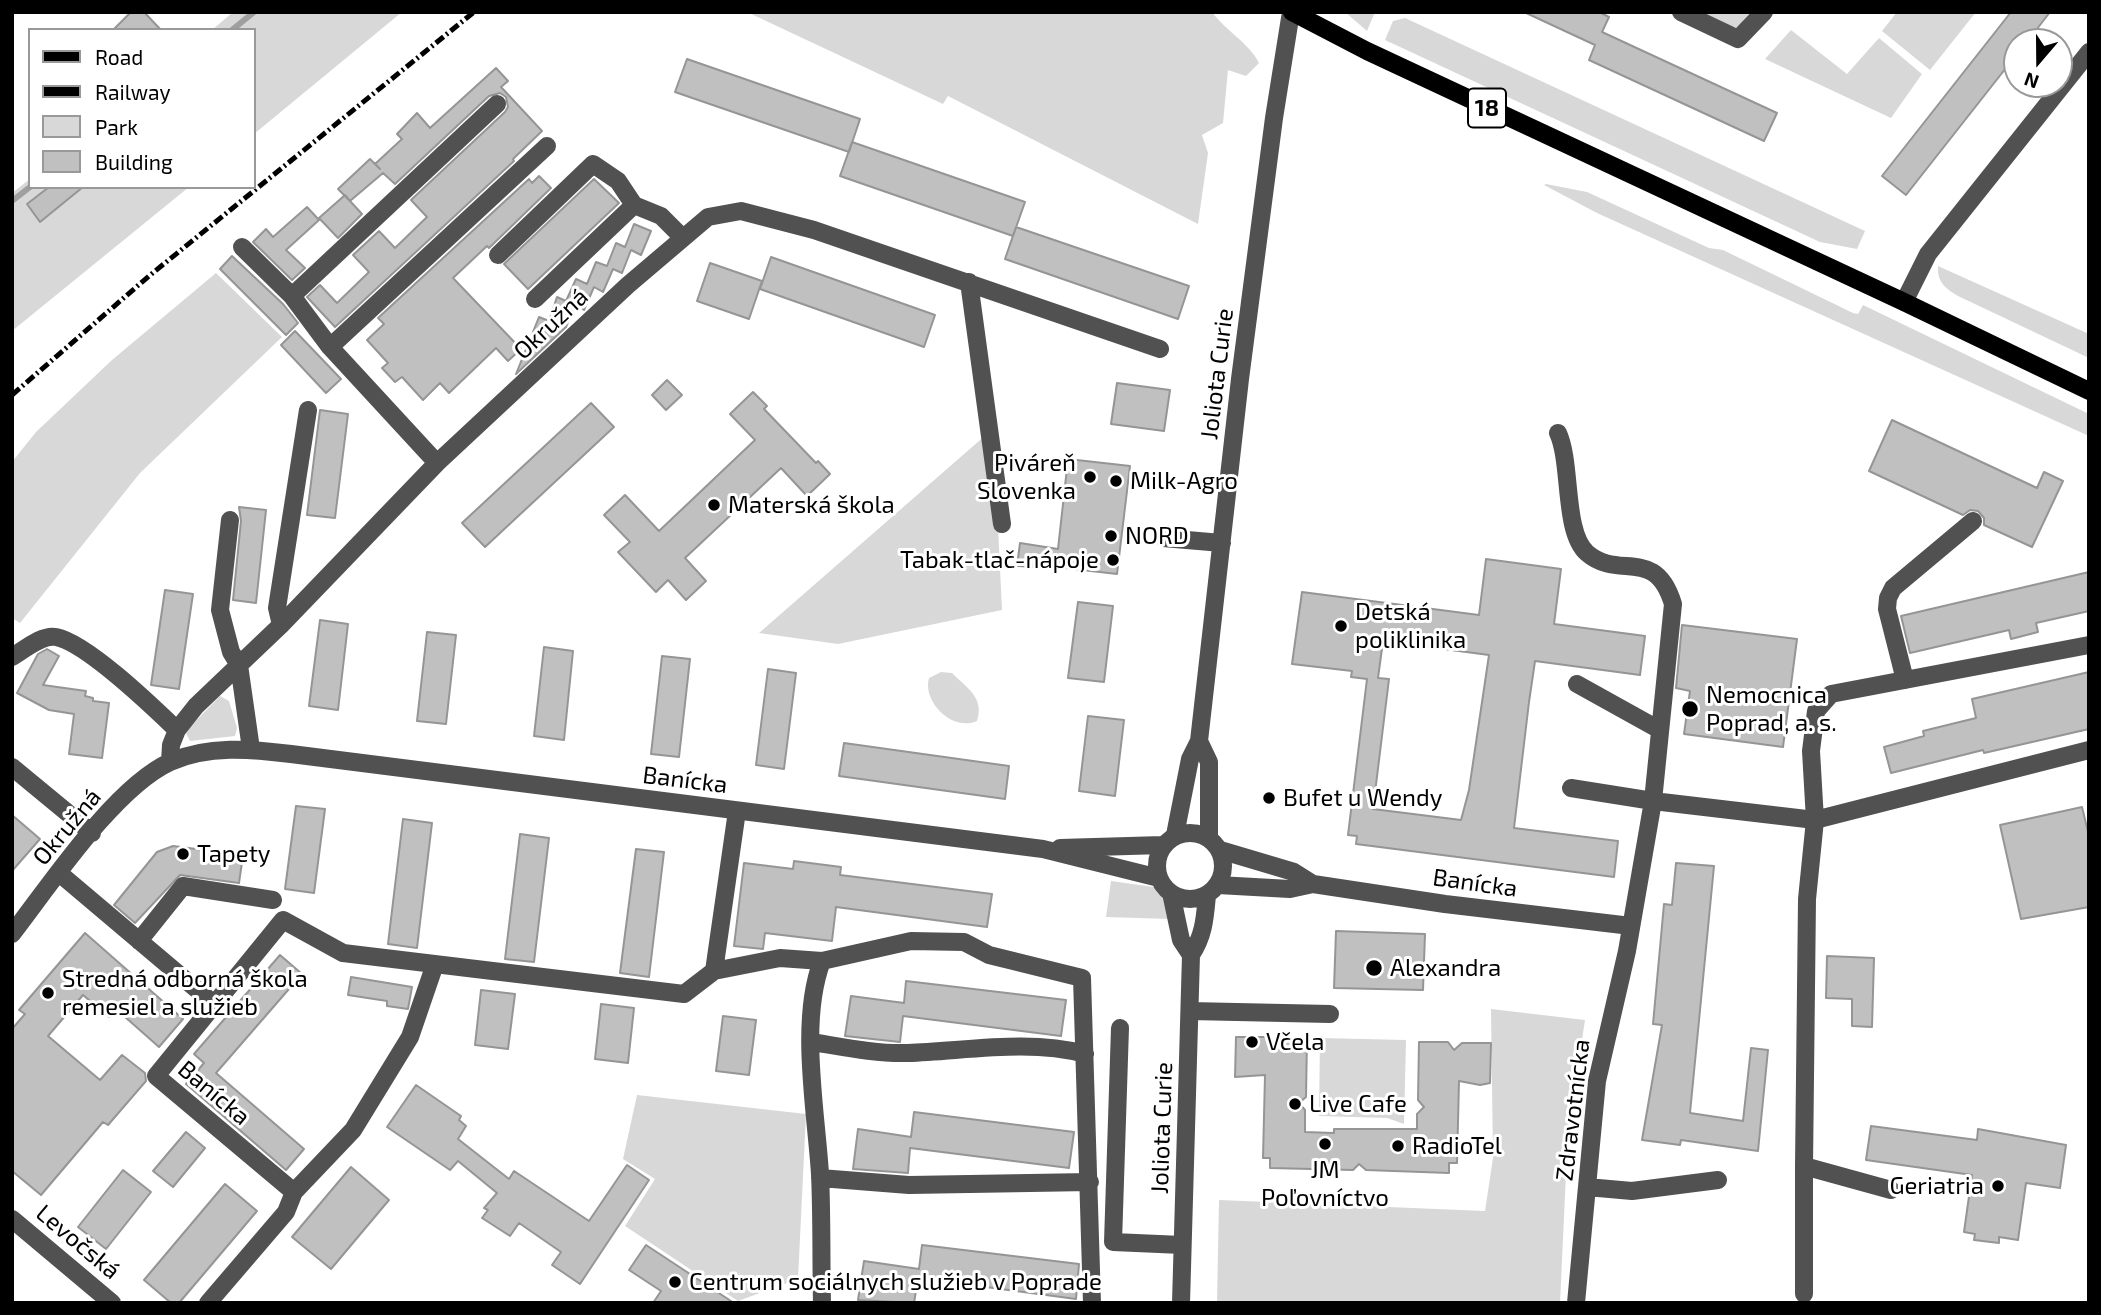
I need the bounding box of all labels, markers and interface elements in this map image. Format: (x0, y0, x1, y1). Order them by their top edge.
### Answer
legend (28, 28, 256, 189)
north arrow (2003, 28, 2073, 98)
text: Road (95, 44, 143, 69)
text: N (2021, 68, 2042, 94)
text: Railway (95, 79, 171, 104)
road number: 18 (1468, 88, 1506, 128)
text: Park (95, 114, 138, 139)
text: Building (95, 149, 173, 174)
street label: Okružná (508, 282, 594, 366)
street label: Joliota Curie (1195, 307, 1239, 441)
place label: Piváreň Slovenka (977, 449, 1076, 505)
place label: Milk-Agro (1130, 467, 1238, 495)
marker: Piváreň Slovenka (1082, 469, 1098, 485)
marker: Milk-Agro (1108, 473, 1124, 489)
place label: Materská škola (728, 491, 895, 519)
marker: Materská škola (706, 497, 722, 513)
place label: NORD (1125, 522, 1189, 550)
marker: NORD (1103, 528, 1119, 544)
place label: Tabak-tlač-nápoje (900, 546, 1099, 574)
marker: Tabak-tlač-nápoje (1105, 552, 1121, 568)
place label: Detská poliklinika (1355, 598, 1466, 654)
marker: Detská poliklinika (1333, 618, 1349, 634)
place label: Nemocnica Poprad, a. s. (1706, 681, 1837, 737)
marker: Nemocnica Poprad, a. s. (1680, 699, 1700, 719)
street label: Banícka (641, 761, 729, 799)
street label: Okružná (27, 783, 107, 871)
place label: Bufet u Wendy (1283, 784, 1443, 812)
marker: Bufet u Wendy (1261, 790, 1277, 806)
place label: Tapety (197, 840, 271, 868)
marker: Tapety (175, 846, 191, 862)
street label: Banícka (1431, 863, 1519, 903)
place label: Alexandra (1390, 954, 1501, 982)
marker: Alexandra (1364, 958, 1384, 978)
place label: Stredná odborná škola remesiel a služieb (62, 965, 308, 1021)
marker: Stredná odborná škola remesiel a služieb (40, 985, 56, 1001)
place label: Včela (1266, 1028, 1324, 1056)
marker: Včela (1244, 1034, 1260, 1050)
street label: Zdravotnícka (1550, 1038, 1596, 1182)
street label: Banícka (172, 1055, 256, 1131)
street label: Joliota Curie (1145, 1062, 1179, 1194)
place label: Live Cafe (1309, 1090, 1407, 1118)
marker: Live Cafe (1287, 1096, 1303, 1112)
place label: RadioTel (1412, 1132, 1502, 1160)
marker: JM Poľovníctvo (1317, 1136, 1333, 1152)
marker: RadioTel (1390, 1138, 1406, 1154)
place label: JM Poľovníctvo (1261, 1156, 1389, 1212)
place label: Geriatria (1889, 1172, 1984, 1200)
marker: Geriatria (1990, 1178, 2006, 1194)
street label: Levočská (30, 1199, 126, 1285)
place label: Centrum sociálnych služieb v Poprade (689, 1268, 1102, 1296)
marker: Centrum sociálnych služieb v Poprade (667, 1274, 683, 1290)

